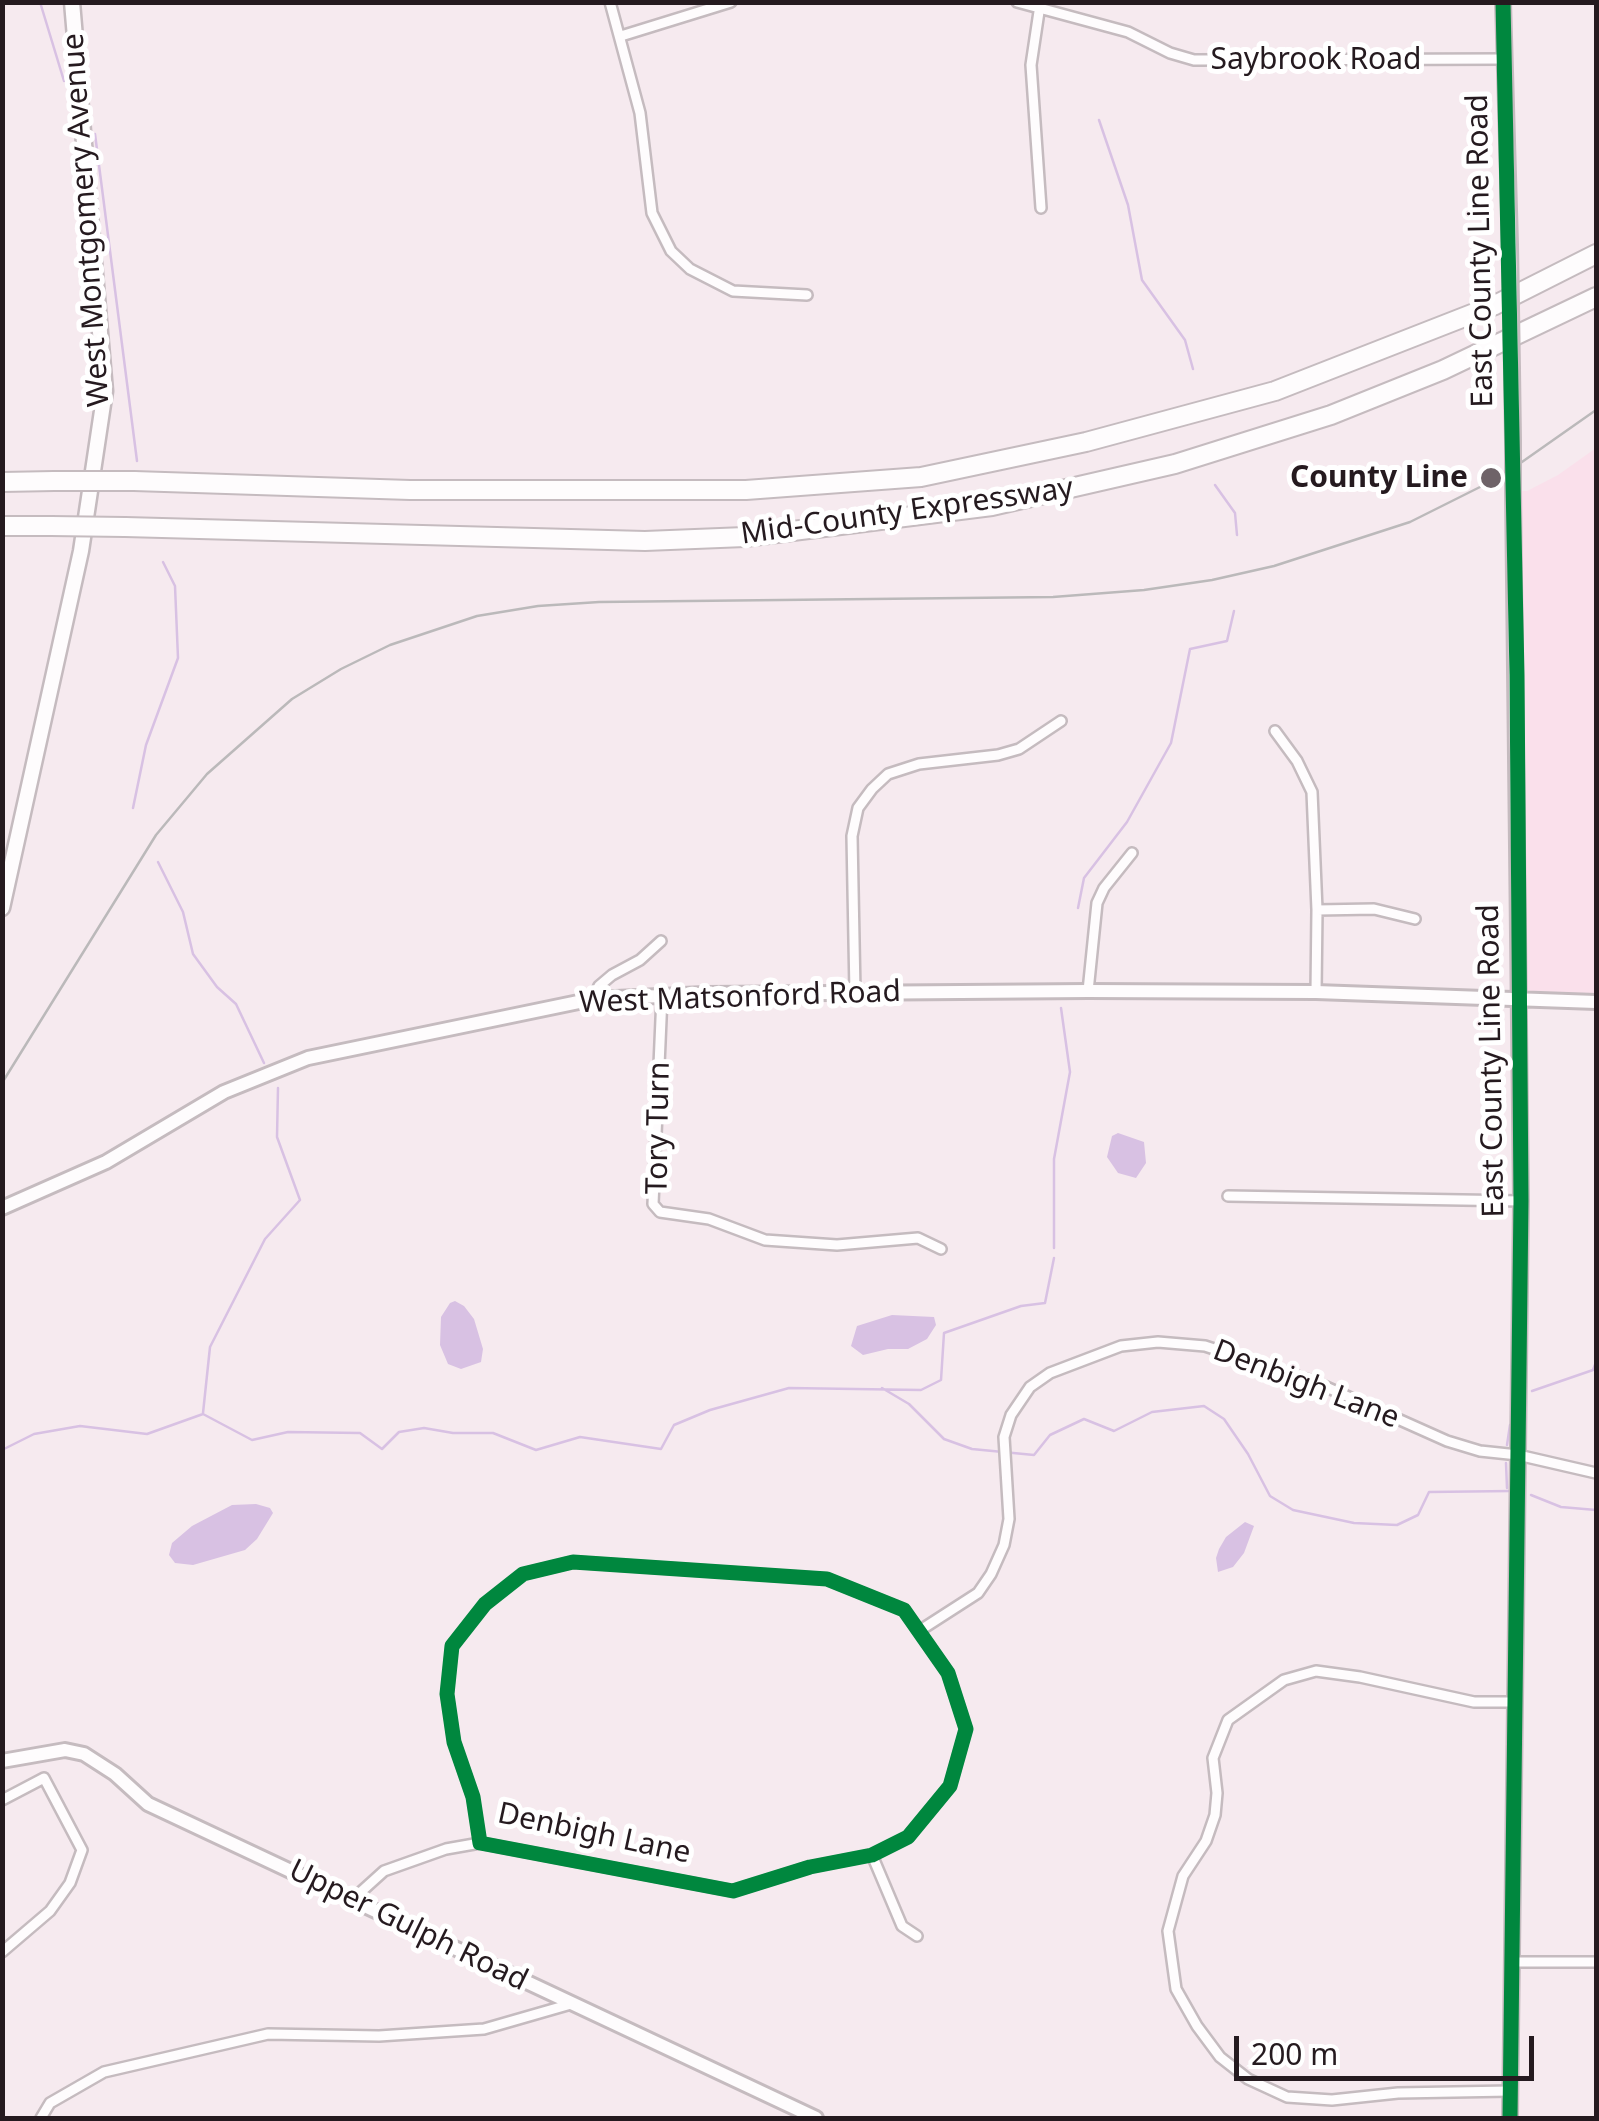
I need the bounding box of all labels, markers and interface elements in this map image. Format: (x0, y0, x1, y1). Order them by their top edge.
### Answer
street label: West Montgomery Avenue (56, 32, 118, 408)
street label: Saybrook Road (1210, 42, 1422, 78)
street label: East County Line Road (1460, 94, 1502, 408)
place label: County Line (1290, 460, 1468, 496)
marker: County Line (1478, 465, 1504, 491)
street label: Mid-County Expressway (738, 471, 1076, 553)
street label: East County Line Road (1471, 904, 1513, 1218)
street label: West Matsonford Road (579, 974, 901, 1022)
street label: Tory Turn (640, 1061, 678, 1195)
street label: Denbigh Lane (1208, 1333, 1404, 1437)
street label: Denbigh Lane (494, 1796, 694, 1872)
street label: Upper Gulph Road (283, 1853, 533, 1999)
scale bar (1239, 2016, 1539, 2078)
text: 200 m (1251, 2033, 1338, 2074)

